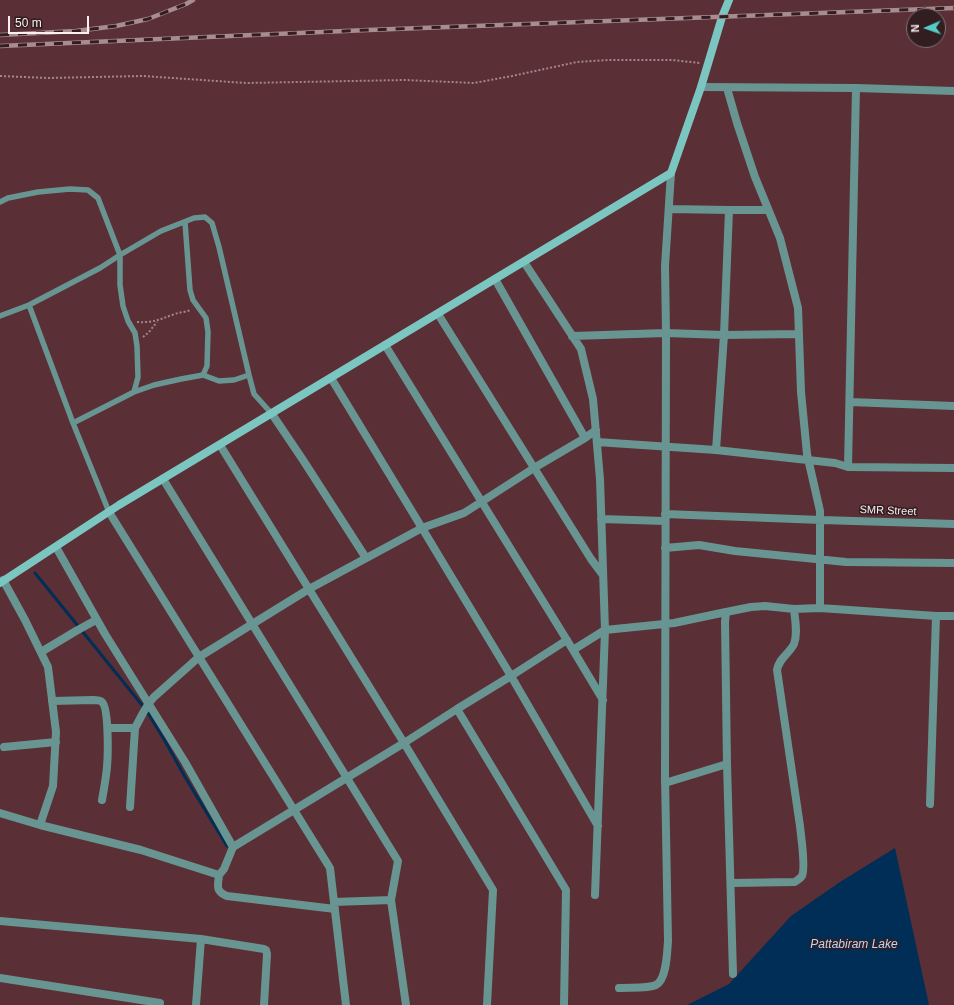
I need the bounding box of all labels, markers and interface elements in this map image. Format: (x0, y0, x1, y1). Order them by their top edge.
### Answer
scale bar (10, 8, 91, 34)
north arrow (906, 8, 946, 48)
text: 50 m (15, 16, 42, 30)
text: N (909, 24, 921, 33)
street label: SMR Street (859, 503, 917, 519)
water label: Pattabiram Lake (810, 938, 898, 952)

